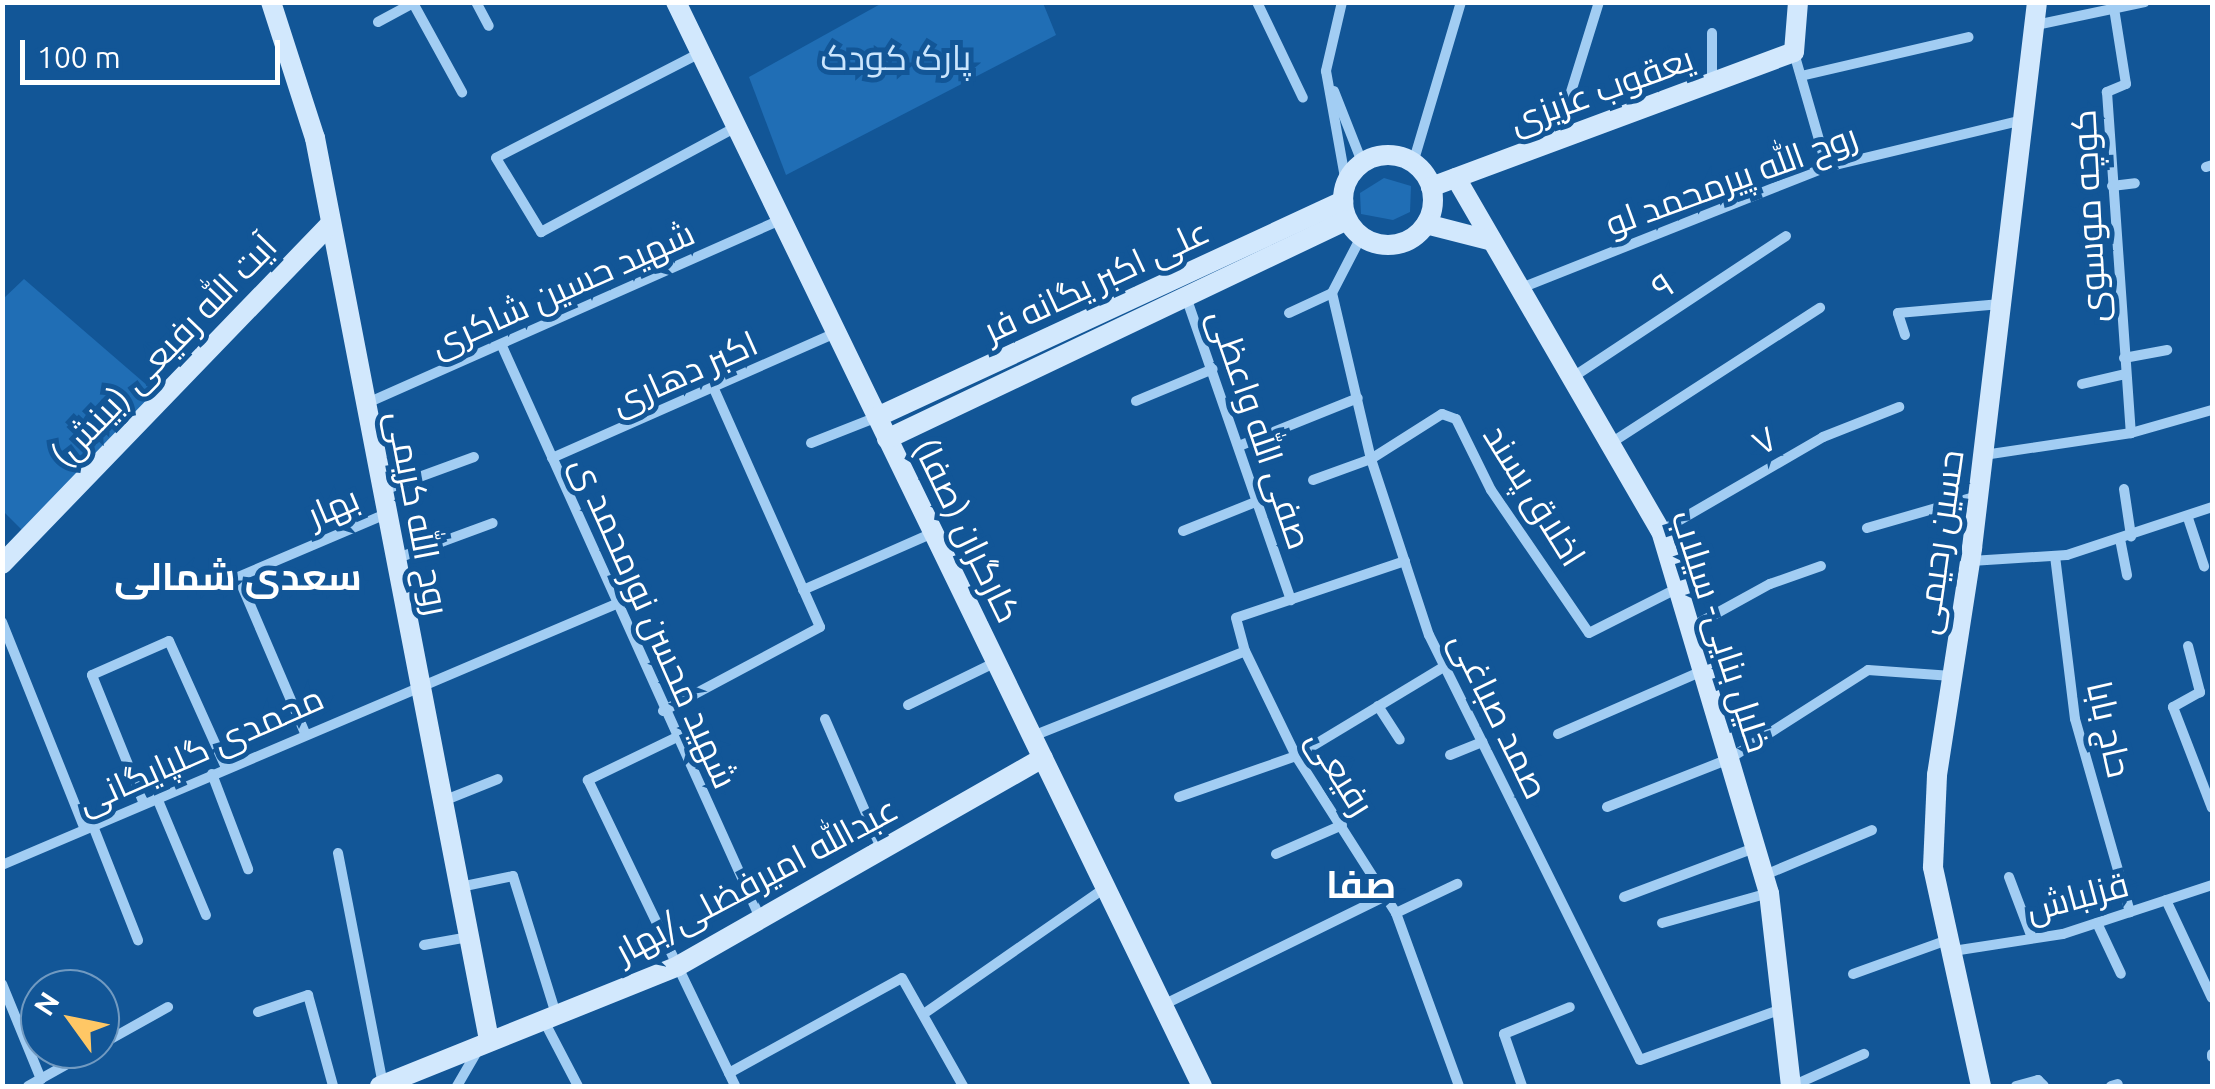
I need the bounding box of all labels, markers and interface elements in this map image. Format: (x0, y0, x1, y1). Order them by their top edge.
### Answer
scale bar (25, 20, 285, 82)
park label: پارک کودک (821, 36, 971, 78)
street label: یعقوب عزیزی (1503, 36, 1699, 142)
text: 100 m (37, 40, 121, 74)
street label: کوچه موسوی (2061, 109, 2115, 323)
street label: روح الله پیرمحمد لو (1599, 114, 1863, 244)
street label: علی اکبر یگانه فر (976, 209, 1216, 351)
street label: شهید حسین شاکری (424, 211, 700, 365)
street label: آیت الله رفیعی (بینش) (41, 225, 285, 475)
street label: ۹ (1643, 262, 1681, 308)
street label: صفی الله واعظی (1200, 304, 1322, 554)
street label: اکبر دهاری (604, 321, 764, 423)
street label: روح الله کریمی (379, 407, 459, 619)
street label: اخلاق پسند (1475, 416, 1595, 574)
street label: ۷ (1744, 416, 1784, 464)
street label: کارگران (صفا) (905, 431, 1031, 629)
street label: حسین رحیمی (1904, 447, 1972, 637)
street label: شهید محسن نورمحمد ی (563, 450, 747, 794)
street label: بهار (301, 477, 365, 535)
street label: خلیل بنایی- سیلاب (1663, 505, 1781, 757)
district label: سعدی شمالی (114, 554, 362, 600)
street label: صمد صباغی (1442, 625, 1558, 805)
street label: محمدی گلپایگانی (70, 676, 330, 822)
street label: حاج بابا (2079, 677, 2141, 781)
street label: رفیعی (1298, 721, 1384, 823)
street label: عبدالله امیرفضلی/بهار (607, 787, 905, 971)
district label: صفا (1326, 862, 1396, 908)
street label: قزلباش (2021, 862, 2133, 930)
north arrow (20, 969, 120, 1069)
text: N (27, 986, 65, 1021)

